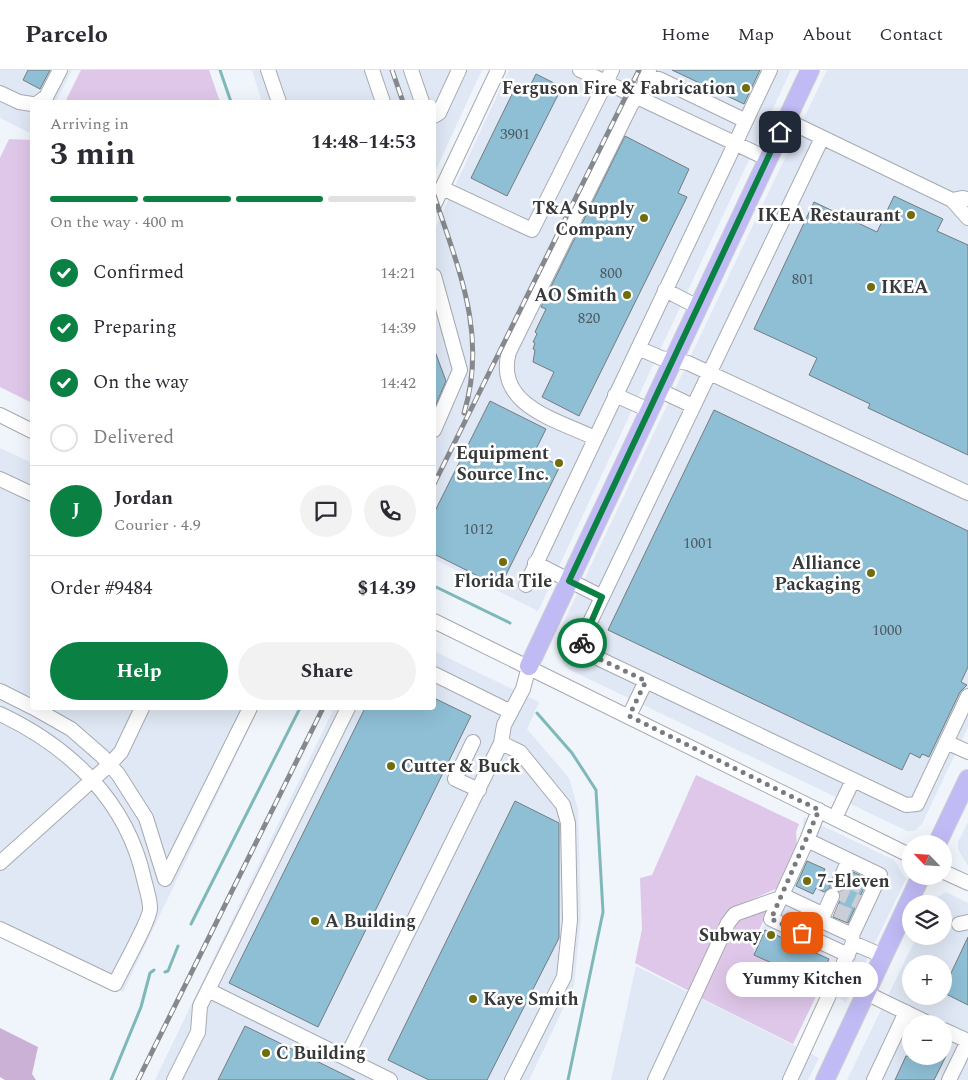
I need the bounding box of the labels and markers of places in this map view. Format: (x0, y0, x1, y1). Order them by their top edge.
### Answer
place label: Ferguson Fire & Fabrication (502, 75, 736, 102)
marker: Ferguson Fire & Fabrication (740, 82, 752, 94)
pin (759, 111, 801, 153)
place label: T&A Supply Company (533, 195, 635, 243)
place label: IKEA Restaurant (757, 202, 901, 229)
marker: IKEA Restaurant (905, 209, 917, 221)
marker: T&A Supply Company (638, 212, 650, 224)
place label: IKEA (881, 274, 929, 301)
marker: IKEA (865, 281, 877, 293)
place label: AO Smith (534, 282, 617, 309)
marker: AO Smith (621, 289, 633, 301)
place label: Equipment Source Inc. (456, 440, 549, 488)
marker: Equipment Source Inc. (553, 457, 565, 469)
place label: Alliance Packaging (775, 550, 861, 598)
marker: Florida Tile (497, 556, 509, 568)
marker: Alliance Packaging (865, 567, 877, 579)
place label: Florida Tile (454, 568, 552, 595)
place label: Cutter & Buck (401, 753, 520, 780)
marker: Cutter & Buck (385, 760, 397, 772)
place label: 7-Eleven (817, 868, 890, 895)
marker: 7-Eleven (801, 875, 813, 887)
place label: A Building (325, 908, 416, 935)
pin (781, 912, 823, 954)
marker: A Building (309, 915, 321, 927)
place label: Subway (699, 922, 762, 949)
marker: Subway (765, 929, 777, 941)
callout: Yummy Kitchen (726, 963, 878, 998)
place label: Kaye Smith (483, 986, 579, 1013)
marker: Kaye Smith (467, 993, 479, 1005)
place label: C Building (276, 1040, 366, 1067)
marker: C Building (260, 1047, 272, 1059)

